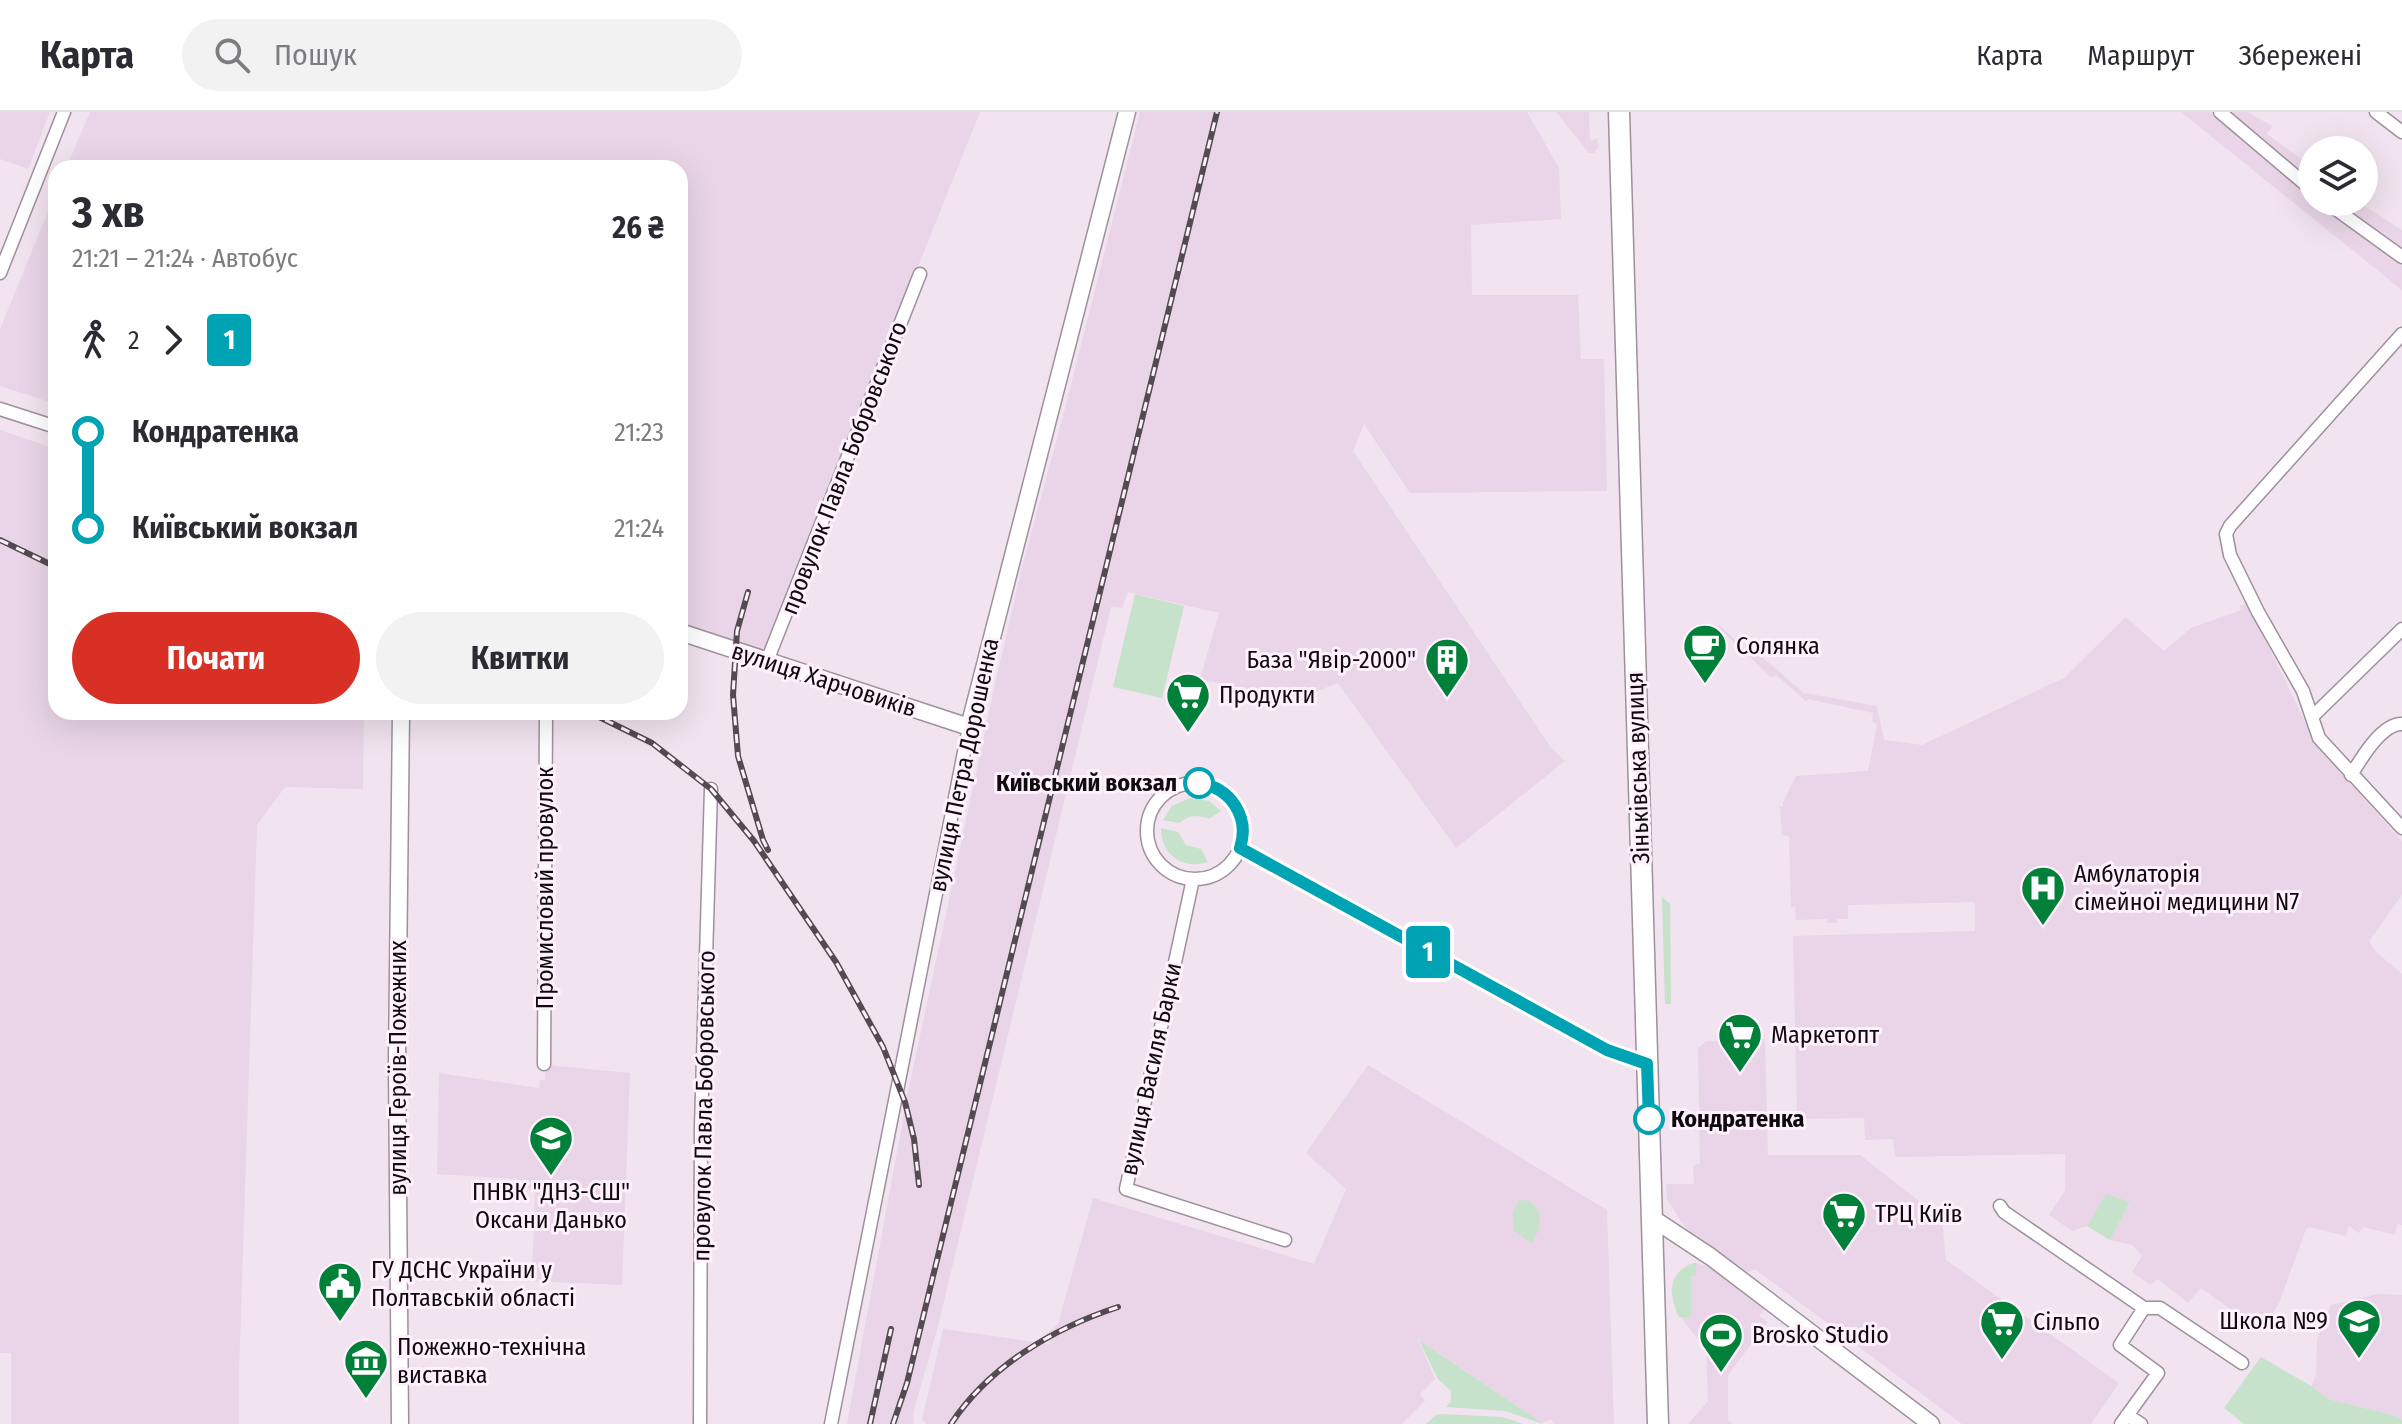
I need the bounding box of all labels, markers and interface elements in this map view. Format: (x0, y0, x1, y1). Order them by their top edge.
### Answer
search box (182, 19, 742, 91)
text: Карта (40, 32, 134, 78)
icon: search (210, 33, 254, 77)
text: Пошук (274, 37, 357, 73)
text: Карта (1976, 39, 2043, 72)
text: Маршрут (2087, 39, 2194, 72)
text: Збережені (2238, 39, 2362, 72)
map controls (2298, 136, 2378, 216)
button: layers (2298, 136, 2378, 216)
text: 3 хв (72, 186, 145, 239)
text: 26 ₴ (612, 210, 664, 246)
text: 21:21 – 21:24 · Автобус (72, 243, 298, 274)
icon: walk (72, 318, 116, 362)
icon: forward (151, 318, 195, 362)
street label: провулок Павла Бобровського (775, 318, 913, 618)
text: 1 (223, 323, 235, 356)
text: 2 (128, 325, 139, 356)
text: Кондратенка (132, 414, 299, 450)
text: 21:23 (614, 417, 664, 448)
text: Київський вокзал (132, 510, 358, 546)
text: 21:24 (614, 513, 664, 544)
button: Почати (72, 612, 360, 704)
button: Квитки (376, 612, 664, 704)
cafe icon: Солянка (1681, 622, 1729, 685)
place label: Солянка (1736, 632, 1820, 660)
street label: вулиця Петра Дорошенка (923, 635, 1005, 895)
building icon: База "Явір-2000" (1423, 636, 1471, 699)
street label: вулиця Харчовиків (728, 637, 920, 723)
place label: База "Явір-2000" (1246, 646, 1416, 674)
supermarket icon: Продукти (1164, 671, 1212, 734)
street label: Зіньківська вулиця (1621, 671, 1655, 865)
place label: Продукти (1219, 681, 1315, 709)
street label: Промисловий провулок (531, 766, 559, 1009)
marker: Київський вокзал (1184, 768, 1214, 798)
place label: Київський вокзал (996, 769, 1177, 797)
place label: Амбулаторія сімейної медицини N7 (2074, 860, 2299, 916)
hospital icon: Амбулаторія сімейної медицини N7 (2019, 864, 2067, 927)
line badge: 1 (1402, 926, 1454, 978)
text: 1 (1422, 935, 1434, 968)
street label: вулиця Героїв-Пожежних (384, 940, 412, 1196)
street label: провулок Павла Бобровського (687, 950, 721, 1262)
street label: вулиця Василя Барки (1115, 960, 1187, 1178)
supermarket icon: Маркетопт (1716, 1011, 1764, 1074)
place label: Маркетопт (1771, 1021, 1879, 1049)
marker: Кондратенка (1634, 1104, 1664, 1134)
place label: Кондратенка (1671, 1105, 1805, 1133)
school or university icon: ПНВК "ДНЗ-СШ" Оксани Данько (527, 1114, 575, 1177)
place label: ПНВК "ДНЗ-СШ" Оксани Данько (472, 1178, 630, 1234)
supermarket icon: ТРЦ Київ (1820, 1190, 1868, 1253)
place label: ТРЦ Київ (1875, 1200, 1963, 1228)
place label: ГУ ДСНС України у Полтавській області (371, 1256, 575, 1312)
public building icon: ГУ ДСНС України у Полтавській області (316, 1260, 364, 1323)
school or university icon: Школа №9 (2335, 1297, 2383, 1360)
supermarket icon: Сільпо (1978, 1298, 2026, 1361)
place label: Школа №9 (2219, 1307, 2328, 1335)
place label: Сільпо (2033, 1308, 2100, 1336)
sports icon: Brosko Studio (1697, 1311, 1745, 1374)
place label: Brosko Studio (1752, 1321, 1889, 1349)
place label: Пожежно-технічна виставка (397, 1333, 586, 1389)
museum icon: Пожежно-технічна виставка (342, 1337, 390, 1400)

